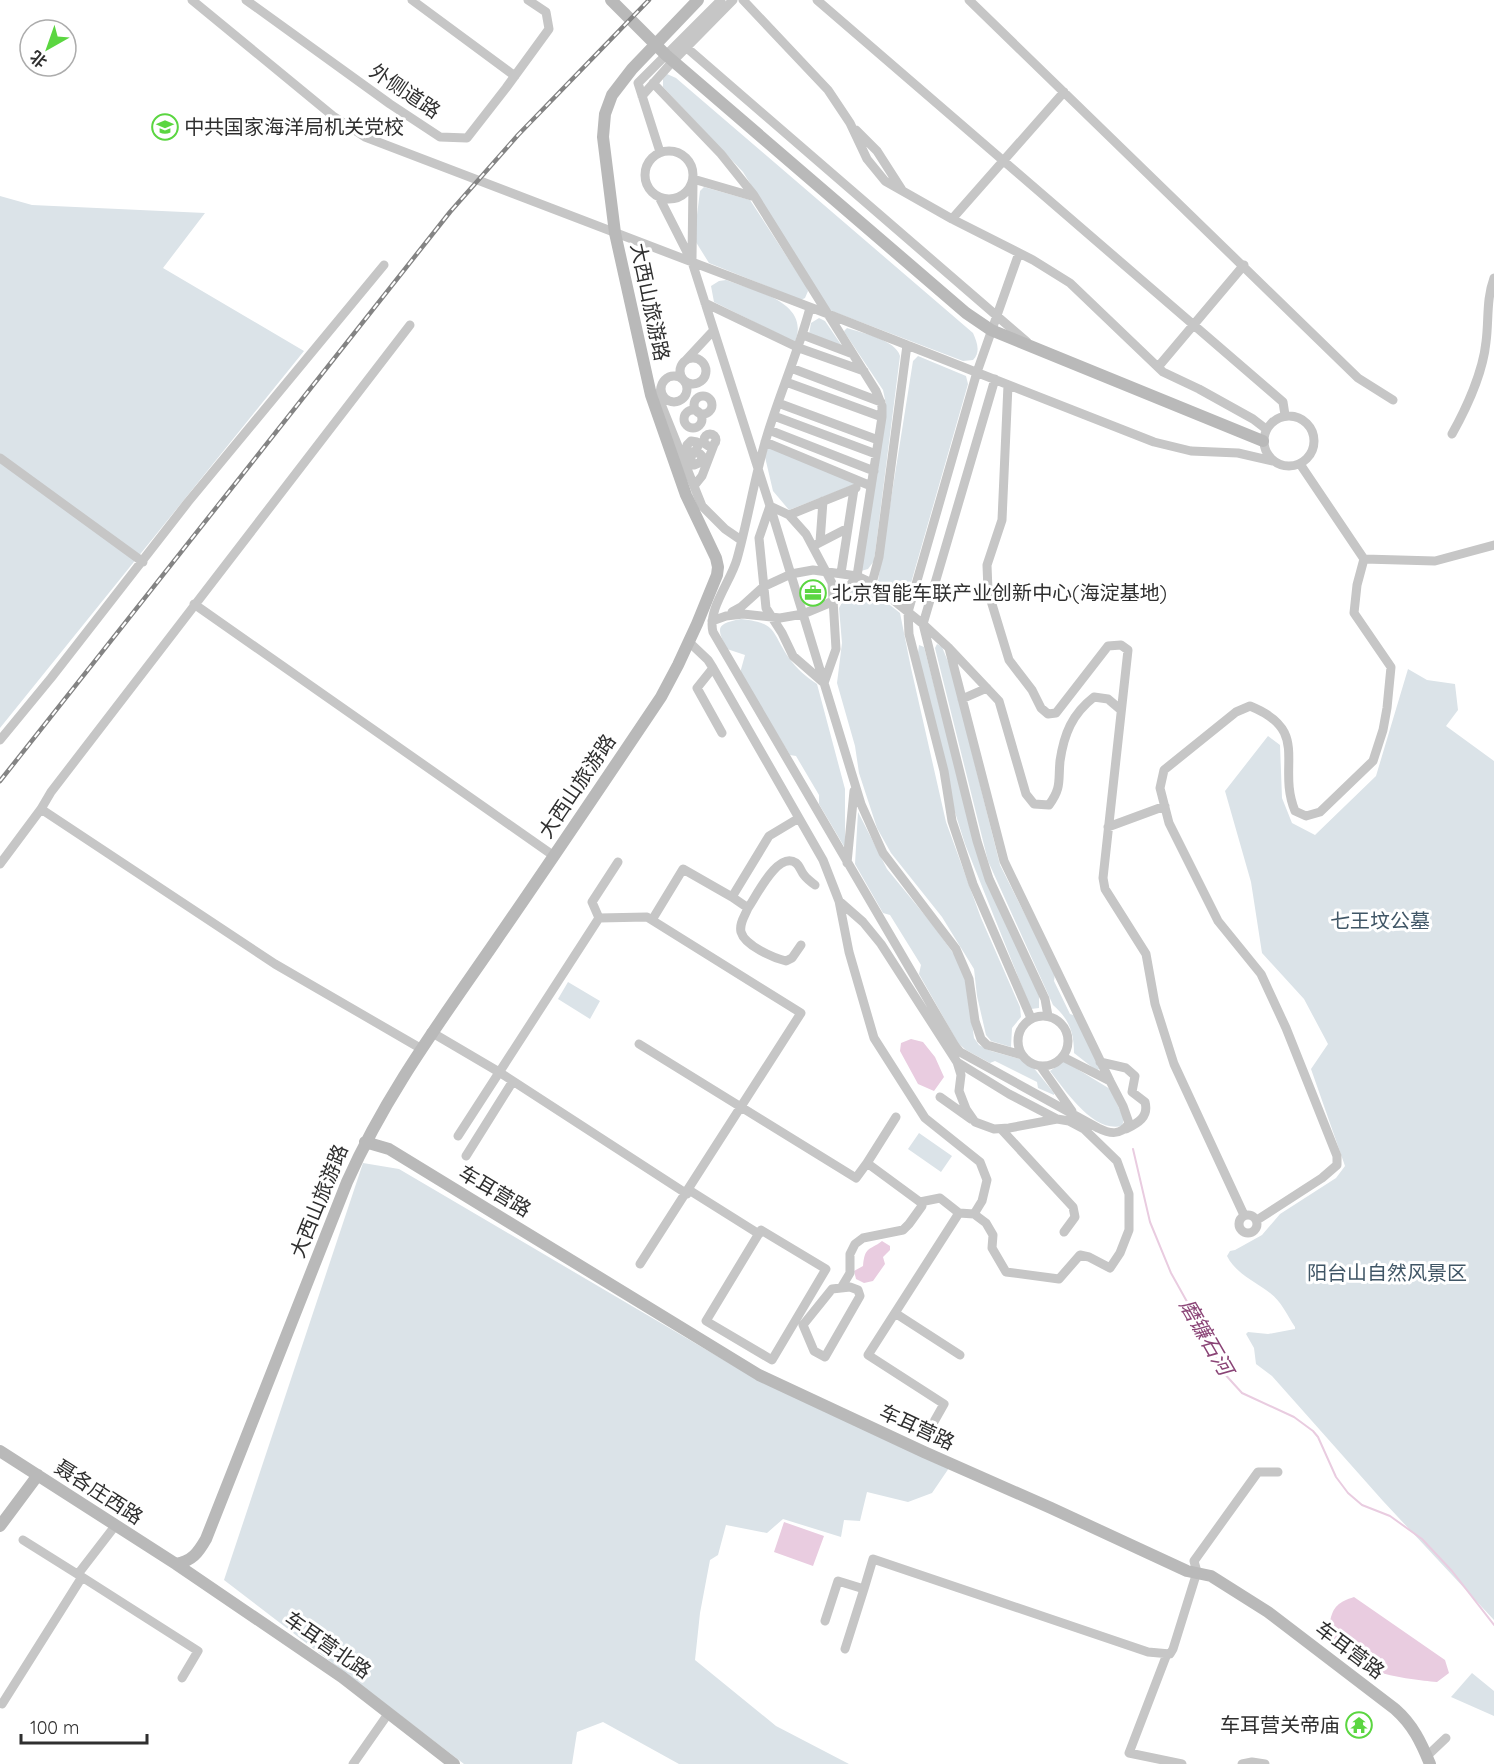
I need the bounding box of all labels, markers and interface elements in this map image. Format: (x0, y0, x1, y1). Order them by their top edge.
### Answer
north arrow (18, 18, 78, 78)
text: 北 (26, 47, 51, 72)
street label: 外侧道路 (365, 58, 445, 123)
school or university icon: 中共国家海洋局机关党校 (150, 112, 180, 142)
place label: 中共国家海洋局机关党校 (184, 114, 404, 139)
street label: 大西山旅游路 (626, 241, 675, 363)
office icon: 北京智能车联产业创新中心(海淀基地) (798, 578, 828, 608)
place label: 北京智能车联产业创新中心(海淀基地) (832, 580, 1167, 605)
street label: 大西山旅游路 (533, 729, 621, 842)
park label: 七王坟公墓 (1330, 908, 1430, 933)
street label: 大西山旅游路 (284, 1140, 353, 1261)
street label: 车耳营路 (455, 1159, 536, 1222)
park label: 阳台山自然风景区 (1307, 1260, 1467, 1285)
water label: 磨镰石河 (1175, 1294, 1241, 1383)
street label: 车耳营路 (876, 1398, 959, 1455)
street label: 聂各庄西路 (51, 1454, 148, 1529)
street label: 车耳营北路 (280, 1606, 376, 1684)
street label: 车耳营路 (1311, 1616, 1390, 1684)
scale bar (21, 1707, 147, 1745)
temple icon: 车耳营关帝庙 (1344, 1710, 1374, 1740)
place label: 车耳营关帝庙 (1220, 1712, 1340, 1737)
text: 100 m (30, 1716, 79, 1739)

